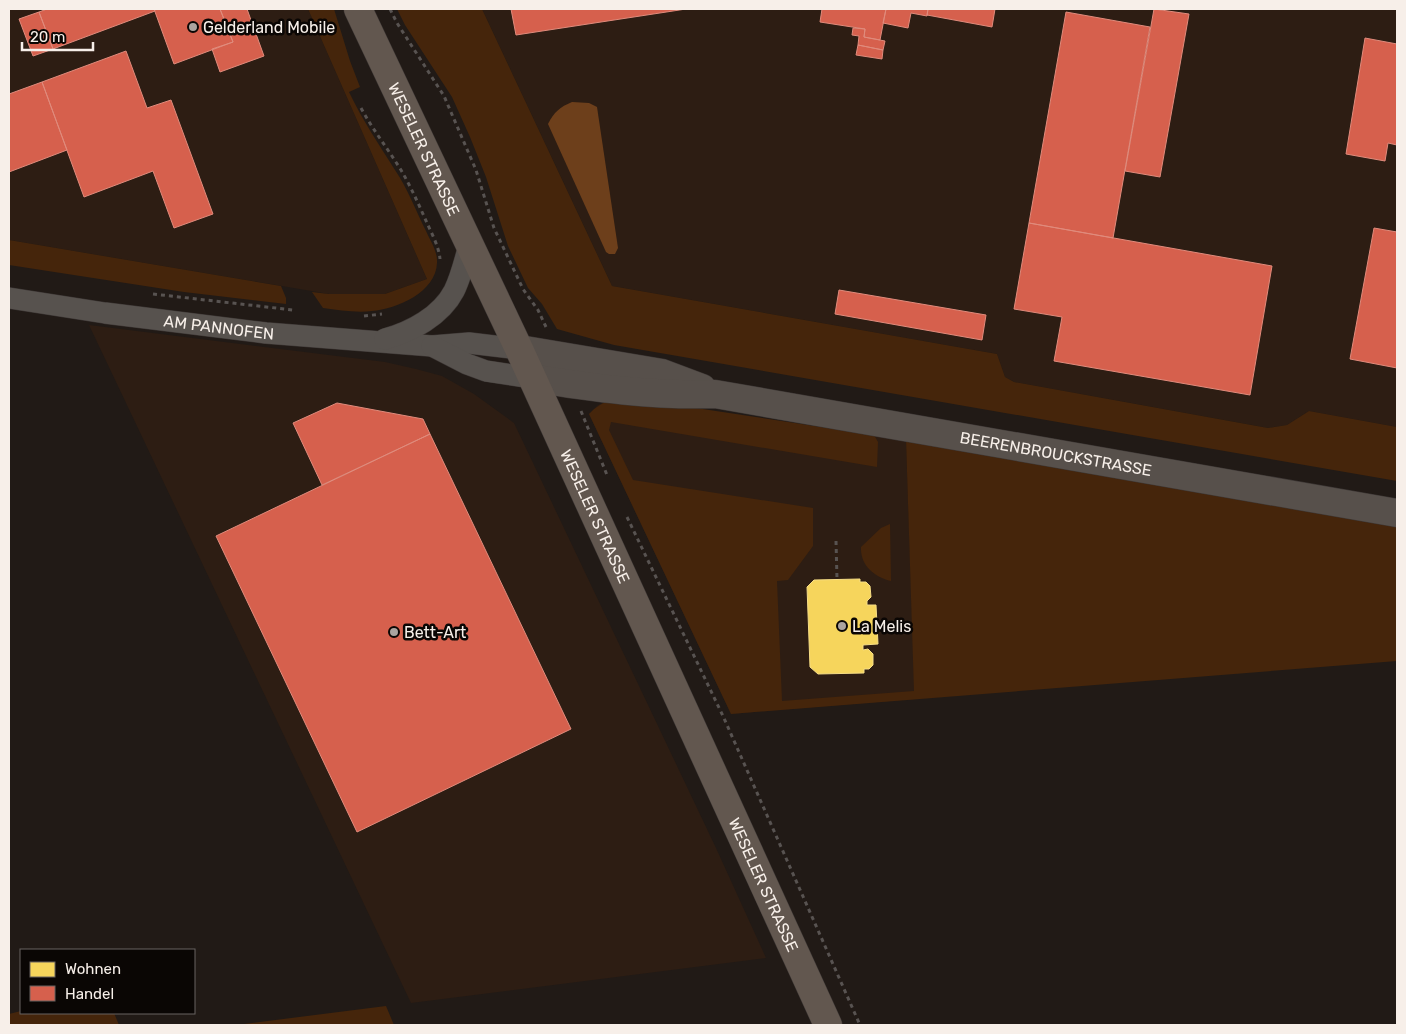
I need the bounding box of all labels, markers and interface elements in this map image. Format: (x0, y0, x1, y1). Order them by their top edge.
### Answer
place label: Gelderland Mobile (203, 18, 335, 37)
scale bar (22, 20, 94, 52)
marker: Gelderland Mobile (187, 21, 199, 33)
text: 20 m (30, 28, 65, 46)
street label: WESELER STRASSE (385, 79, 464, 219)
street label: AM PANNOFEN (163, 311, 275, 343)
street label: BEERENBROUCKSTRASSE (958, 427, 1153, 480)
street label: WESELER STRASSE (557, 446, 634, 586)
place label: La Melis (852, 617, 911, 636)
marker: La Melis (836, 620, 848, 632)
place label: Bett-Art (404, 623, 466, 642)
marker: Bett-Art (388, 626, 400, 638)
street label: WESELER STRASSE (725, 815, 803, 954)
legend (20, 949, 195, 1014)
text: Wohnen (65, 960, 121, 978)
text: Handel (65, 985, 114, 1003)

